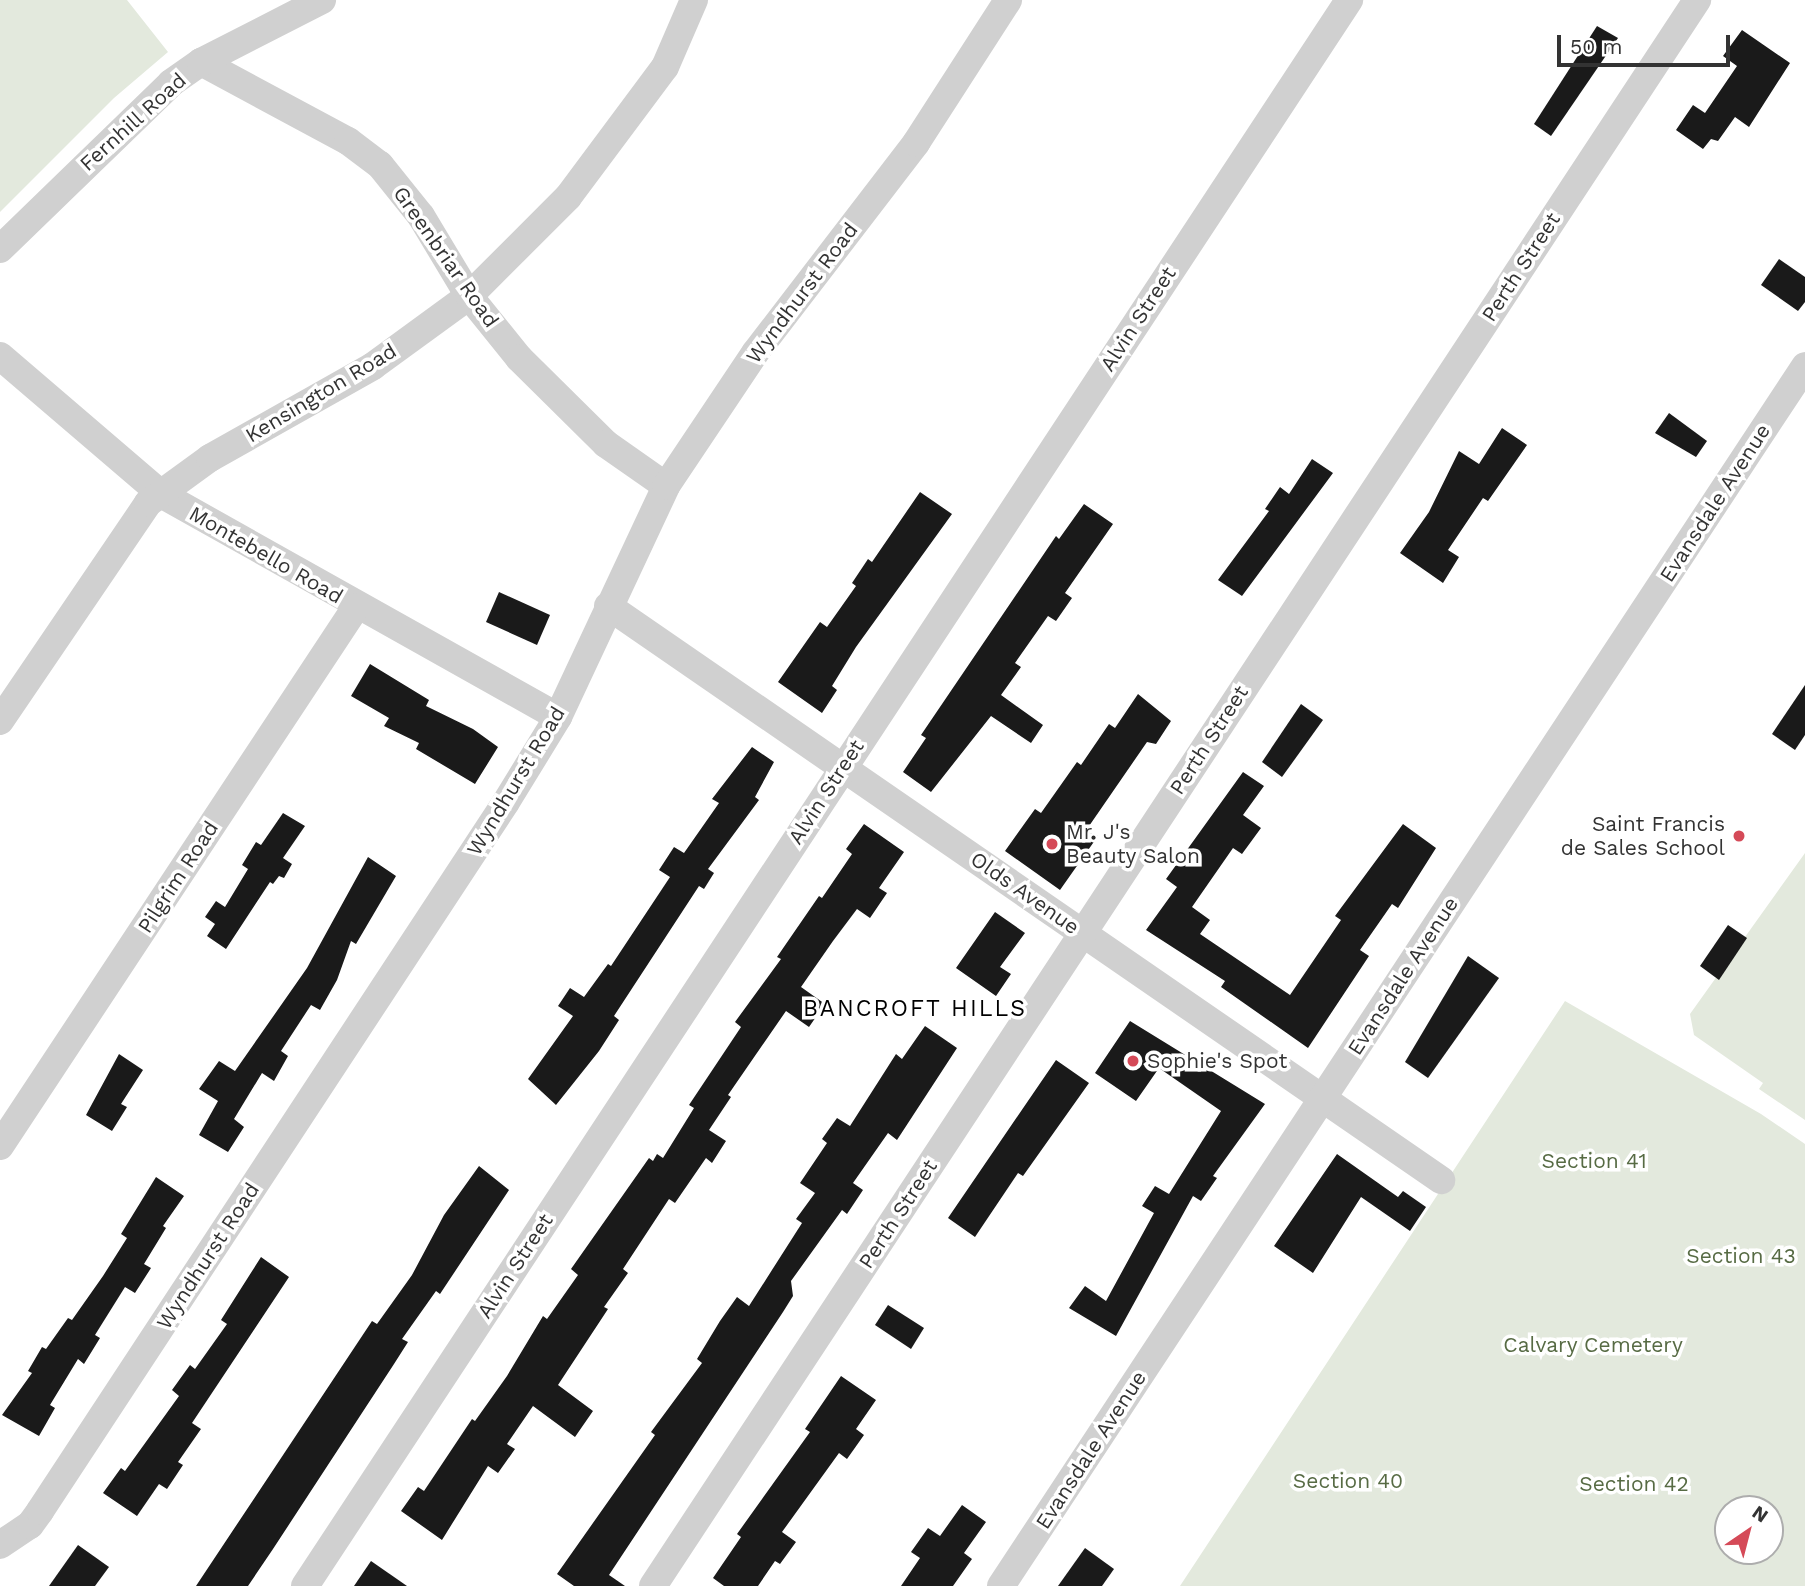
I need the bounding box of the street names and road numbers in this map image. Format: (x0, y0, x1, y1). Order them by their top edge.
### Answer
street label: Fernhill Road (74, 67, 192, 177)
street label: Greenbriar Road (388, 181, 504, 333)
street label: Perth Street (1476, 208, 1566, 326)
street label: Wyndhurst Road (741, 218, 863, 368)
street label: Alvin Street (1095, 262, 1181, 376)
street label: Kensington Road (241, 338, 401, 448)
street label: Evansdale Avenue (1654, 419, 1776, 587)
street label: Montebello Road (185, 501, 347, 609)
street label: Perth Street (1164, 681, 1254, 799)
street label: Wyndhurst Road (462, 702, 570, 860)
street label: Alvin Street (783, 735, 869, 849)
street label: Pilgrim Road (132, 816, 224, 938)
street label: Olds Avenue (965, 846, 1085, 940)
street label: Evansdale Avenue (1342, 892, 1464, 1060)
street label: Perth Street (853, 1155, 943, 1273)
street label: Wyndhurst Road (151, 1178, 265, 1334)
street label: Alvin Street (472, 1209, 558, 1323)
street label: Evansdale Avenue (1030, 1366, 1152, 1534)

